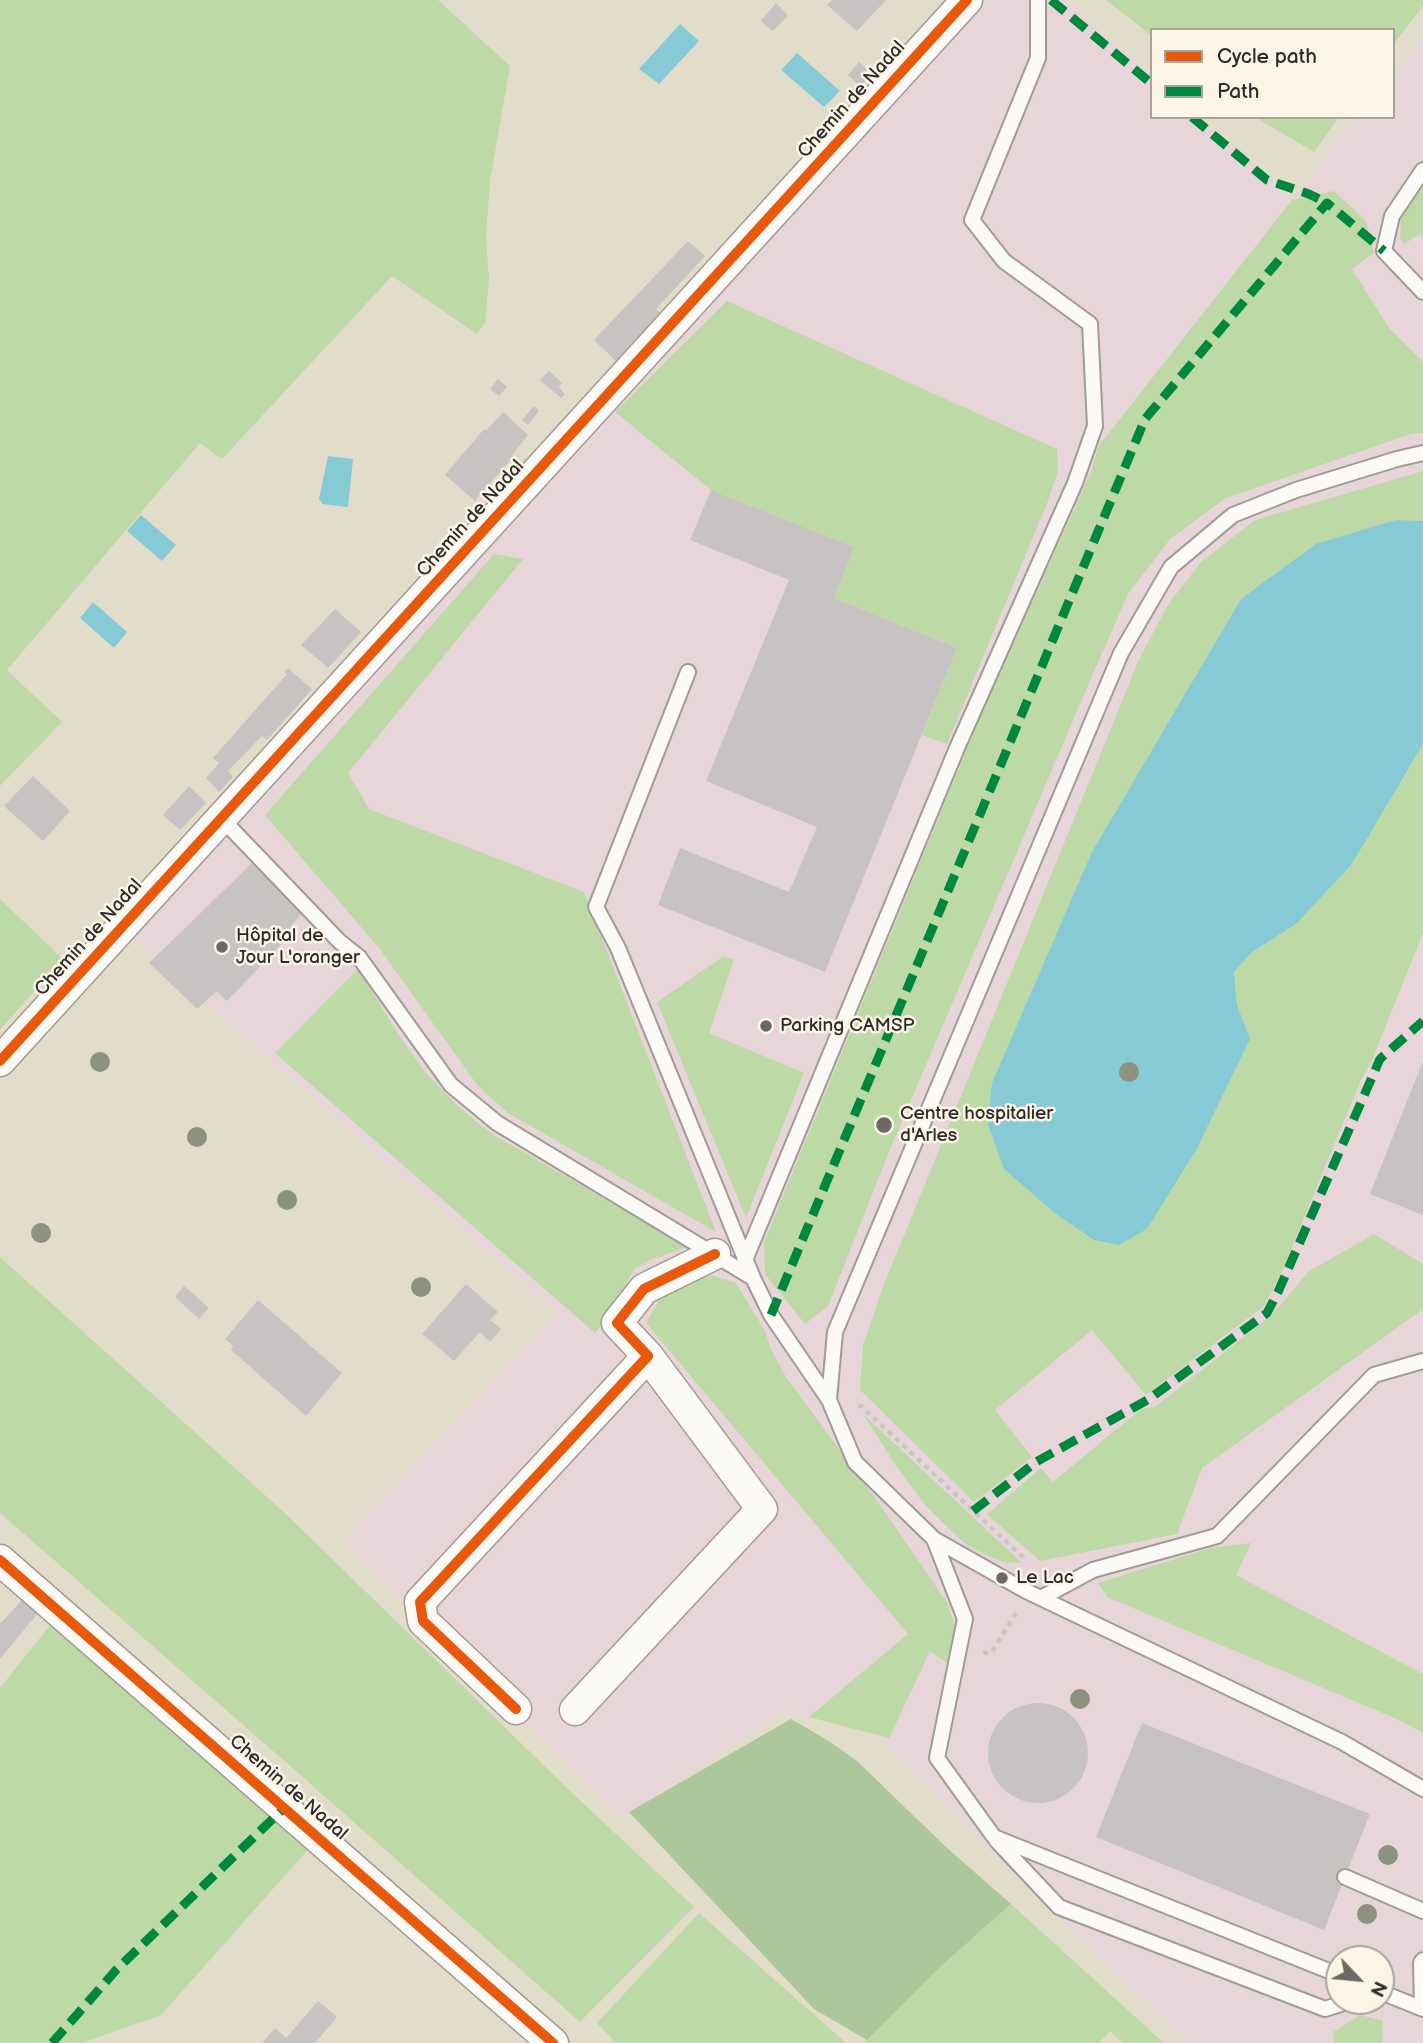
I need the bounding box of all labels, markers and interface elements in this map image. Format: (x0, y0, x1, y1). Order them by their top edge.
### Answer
legend (1150, 28, 1395, 119)
street label: Chemin de Nadal (794, 37, 910, 163)
text: Cycle path (1217, 44, 1317, 69)
text: Path (1217, 79, 1259, 104)
street label: Chemin de Nadal (413, 456, 529, 582)
street label: Chemin de Nadal (31, 875, 147, 1001)
place label: Hôpital de Jour L'oranger (236, 925, 360, 969)
marker: Hôpital de Jour L'oranger (214, 939, 230, 955)
place label: Parking CAMSP (780, 1015, 914, 1037)
marker: Parking CAMSP (758, 1018, 774, 1034)
place label: Centre hospitalier d'Arles (900, 1103, 1053, 1147)
marker: Centre hospitalier d'Arles (874, 1115, 894, 1135)
place label: Le Lac (1016, 1567, 1074, 1589)
marker: Le Lac (994, 1570, 1010, 1586)
street label: Chemin de Nadal (224, 1730, 352, 1846)
north arrow (1325, 1945, 1395, 2015)
text: N (1364, 1977, 1391, 2000)

